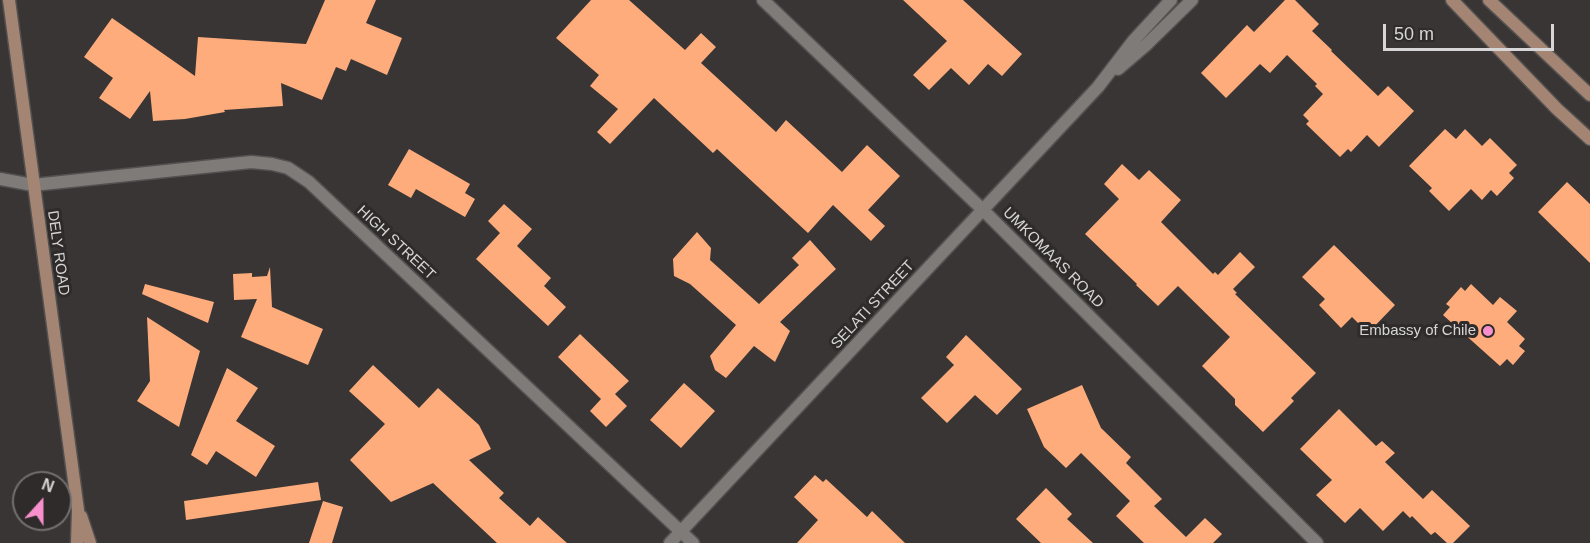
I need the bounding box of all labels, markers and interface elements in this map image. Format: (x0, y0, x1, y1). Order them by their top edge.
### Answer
scale bar (1386, 12, 1557, 50)
text: 50 m (1394, 24, 1434, 44)
street label: HIGH STREET (353, 202, 439, 284)
street label: UMKOMAAS ROAD (999, 204, 1107, 312)
street label: DELY ROAD (43, 209, 73, 297)
street label: SELATI STREET (828, 257, 918, 353)
place label: Embassy of Chile (1359, 322, 1476, 340)
marker: Embassy of Chile (1481, 324, 1495, 338)
north arrow (12, 471, 72, 531)
text: N (39, 476, 56, 496)

